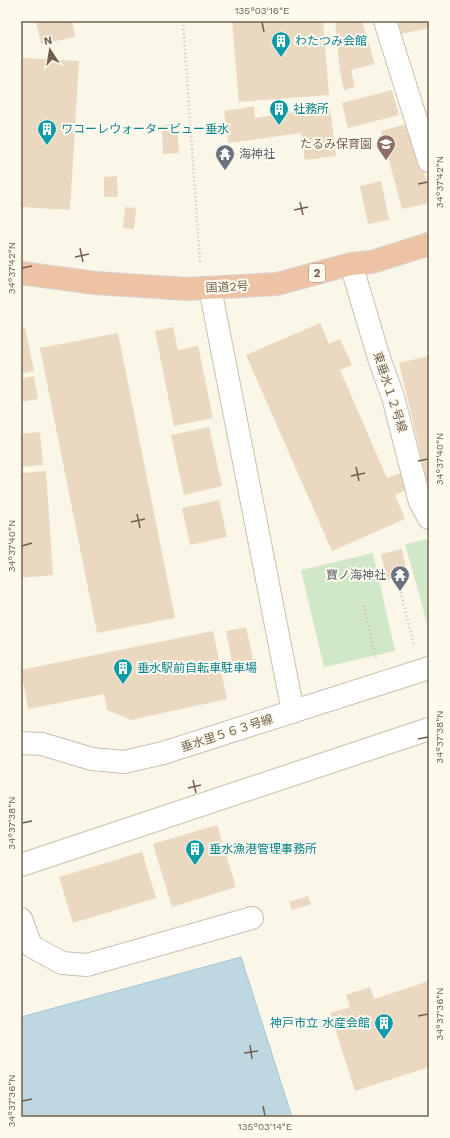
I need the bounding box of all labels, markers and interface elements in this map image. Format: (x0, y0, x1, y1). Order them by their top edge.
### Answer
text: 135°03'16"E (235, 5, 289, 16)
north arrow (30, 30, 70, 70)
building icon: わたつみ会館 (270, 30, 292, 58)
text: N (43, 34, 53, 48)
place label: わたつみ会館 (295, 34, 367, 48)
building icon: 社務所 (268, 98, 290, 126)
place label: 社務所 (293, 102, 329, 116)
building icon: ワコーレウォータービュー垂水 (36, 118, 58, 146)
place label: ワコーレウォータービュー垂水 (61, 122, 229, 136)
school or university icon: たるみ保育園 (375, 133, 397, 161)
place label: たるみ保育園 (300, 137, 372, 151)
temple icon: 海神社 (214, 143, 236, 171)
place label: 海神社 (239, 147, 275, 161)
text: 34°37'42"N (434, 156, 445, 208)
text: 34°37'42"N (6, 242, 17, 294)
road number: 2 (309, 264, 325, 282)
street label: 国道2号 (205, 279, 249, 295)
street label: 東垂水１２号線 (370, 350, 410, 434)
text: 34°37'40"N (434, 433, 445, 485)
text: 34°37'40"N (6, 520, 17, 572)
temple icon: 寶ノ海神社 (389, 564, 411, 592)
place label: 寶ノ海神社 (326, 568, 386, 582)
building icon: 垂水駅前自転車駐車場 (112, 657, 134, 685)
place label: 垂水駅前自転車駐車場 (137, 661, 257, 675)
text: 34°37'38"N (434, 710, 445, 764)
street label: 垂水里５６３号線 (179, 712, 275, 754)
text: 34°37'38"N (6, 796, 17, 850)
building icon: 垂水漁港管理事務所 (184, 838, 206, 866)
place label: 垂水漁港管理事務所 (209, 842, 317, 856)
text: 34°37'36"N (434, 987, 445, 1041)
building icon: 神戸市立 水産会館 (373, 1012, 395, 1040)
place label: 神戸市立 水産会館 (270, 1016, 370, 1030)
text: 34°37'36"N (6, 1074, 17, 1128)
text: 135°03'14"E (238, 1121, 292, 1132)

